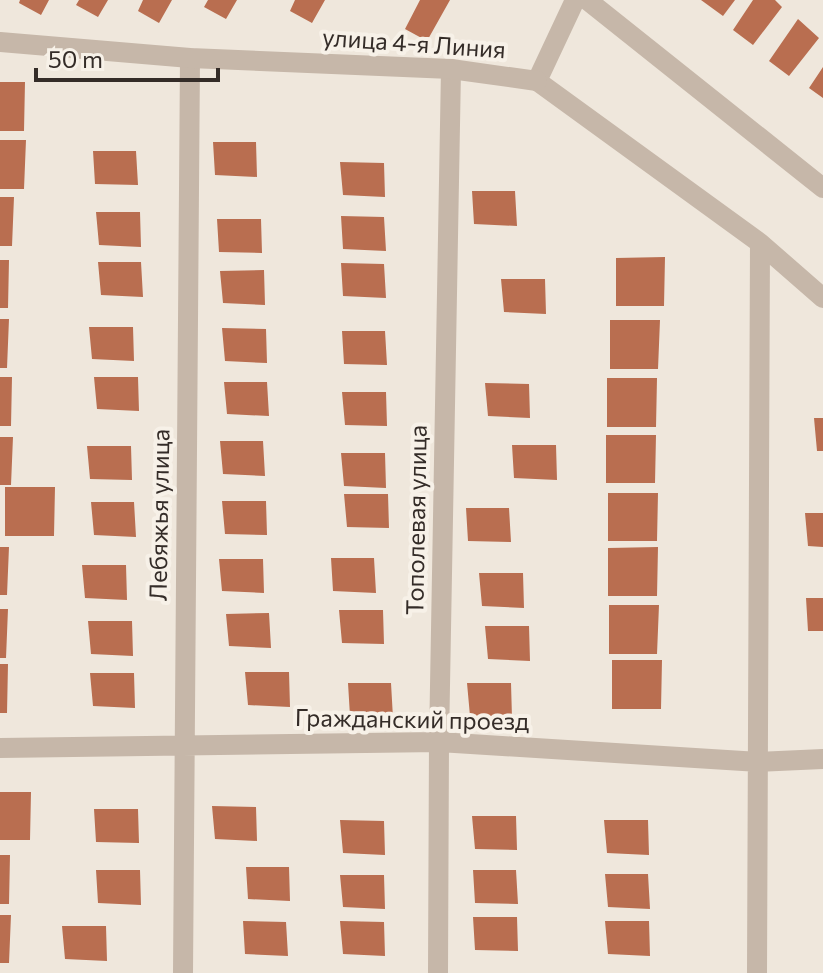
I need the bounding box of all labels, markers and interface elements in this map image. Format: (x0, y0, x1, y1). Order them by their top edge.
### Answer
street label: улица 4-я Линия (321, 22, 507, 63)
scale bar (36, 32, 218, 82)
text: 50 m (48, 44, 103, 73)
street label: Тополевая улица (399, 425, 432, 615)
street label: Лебяжья улица (143, 429, 174, 601)
street label: Гражданский проезд (295, 702, 529, 735)

